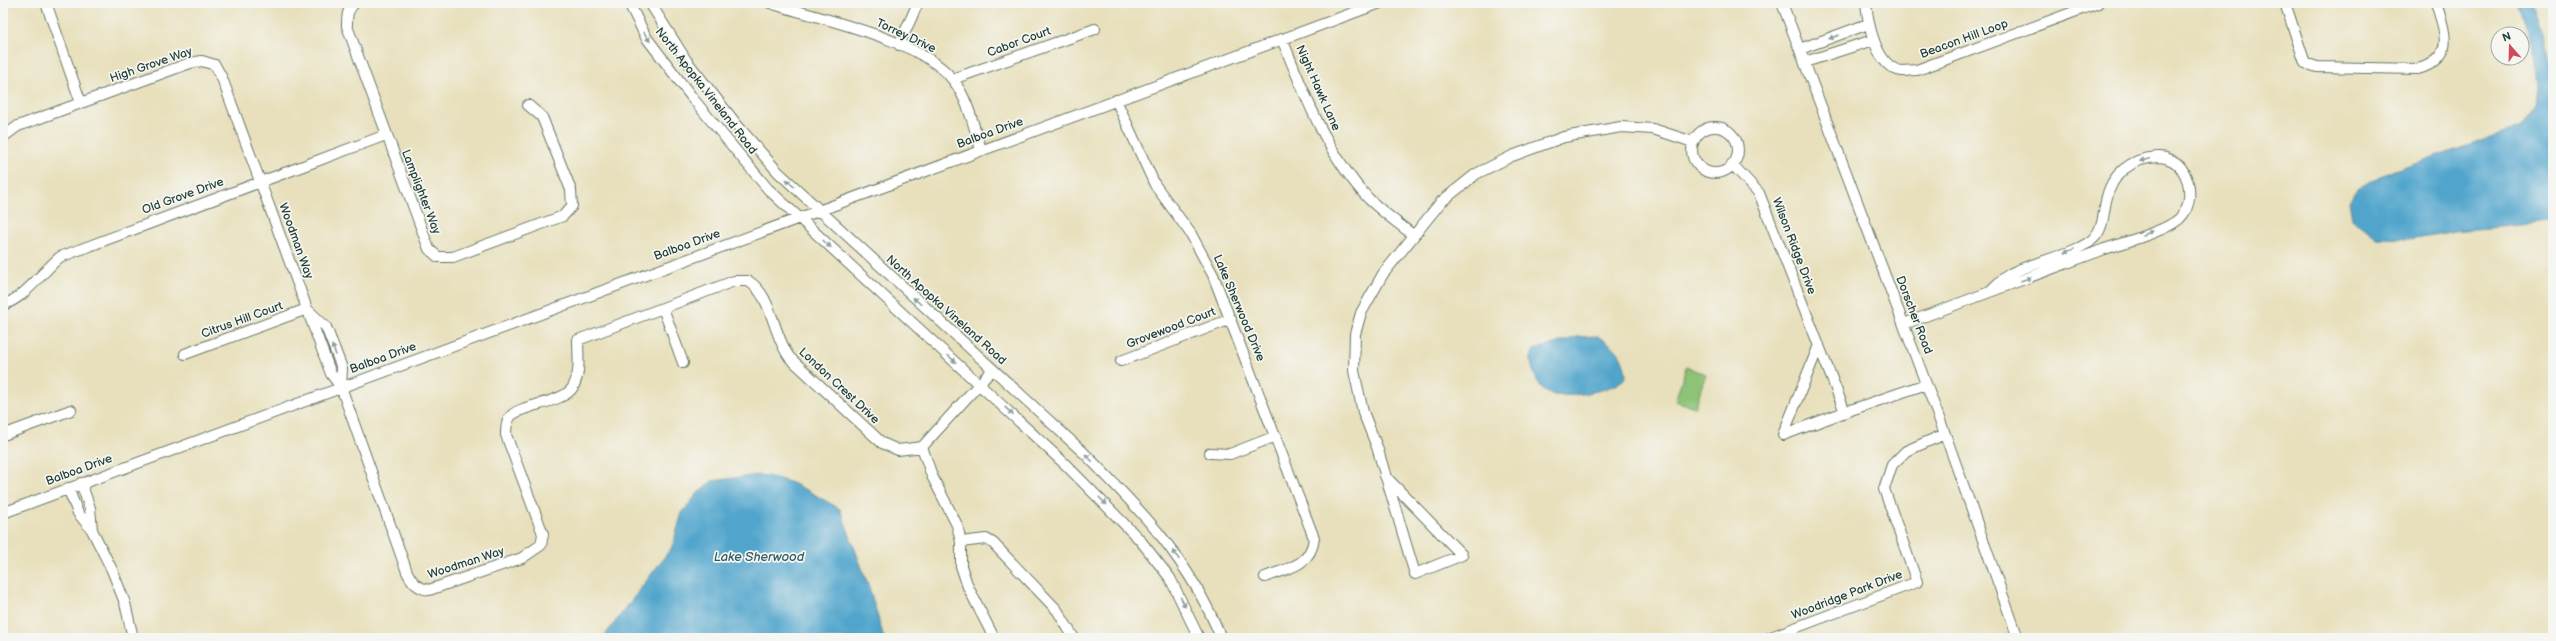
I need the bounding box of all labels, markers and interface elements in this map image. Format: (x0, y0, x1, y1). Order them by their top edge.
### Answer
street label: Torrey Drive (874, 16, 938, 56)
street label: Beacon Hill Loop (1918, 16, 2010, 62)
street label: Cabor Court (985, 23, 1053, 60)
street label: North Apopka Vineland Road (652, 25, 760, 157)
north arrow (2490, 26, 2530, 66)
text: N (2501, 30, 2513, 45)
one-way arrow (643, 32, 651, 43)
one-way arrow (1828, 34, 1840, 40)
street label: Night Hawk Lane (1292, 43, 1344, 133)
street label: High Grove Way (108, 44, 195, 86)
street label: Balboa Drive (955, 114, 1025, 152)
street label: Lamplighter Way (398, 148, 444, 237)
one-way arrow (2139, 157, 2152, 163)
street label: Old Grove Drive (140, 174, 226, 218)
one-way arrow (785, 178, 795, 188)
street label: Wilson Ridge Drive (1769, 196, 1819, 296)
street label: Woodman Way (275, 201, 317, 281)
street label: Balboa Drive (652, 226, 722, 264)
one-way arrow (2142, 230, 2154, 236)
one-way arrow (822, 239, 832, 249)
one-way arrow (2062, 248, 2074, 254)
street label: North Apopka Vineland Road (883, 252, 1009, 368)
street label: Lake Sherwood Drive (1210, 252, 1268, 364)
street label: Dorscher Road (1892, 274, 1936, 356)
one-way arrow (2020, 275, 2032, 281)
one-way arrow (912, 296, 922, 305)
street label: Citrus Hill Court (199, 298, 285, 342)
street label: Grovewood Court (1124, 304, 1218, 352)
street label: Balboa Drive (348, 339, 418, 377)
one-way arrow (331, 343, 337, 355)
street label: London Crest Drive (796, 345, 882, 427)
one-way arrow (947, 354, 957, 364)
one-way arrow (1004, 406, 1014, 416)
street label: Balboa Drive (44, 451, 114, 489)
one-way arrow (1084, 453, 1094, 463)
one-way arrow (1098, 496, 1108, 506)
street label: Woodman Way (426, 543, 507, 582)
water label: Lake Sherwood (714, 549, 805, 565)
one-way arrow (1172, 550, 1180, 560)
street label: Woodridge Park Drive (1789, 567, 1905, 623)
one-way arrow (1180, 597, 1186, 608)

